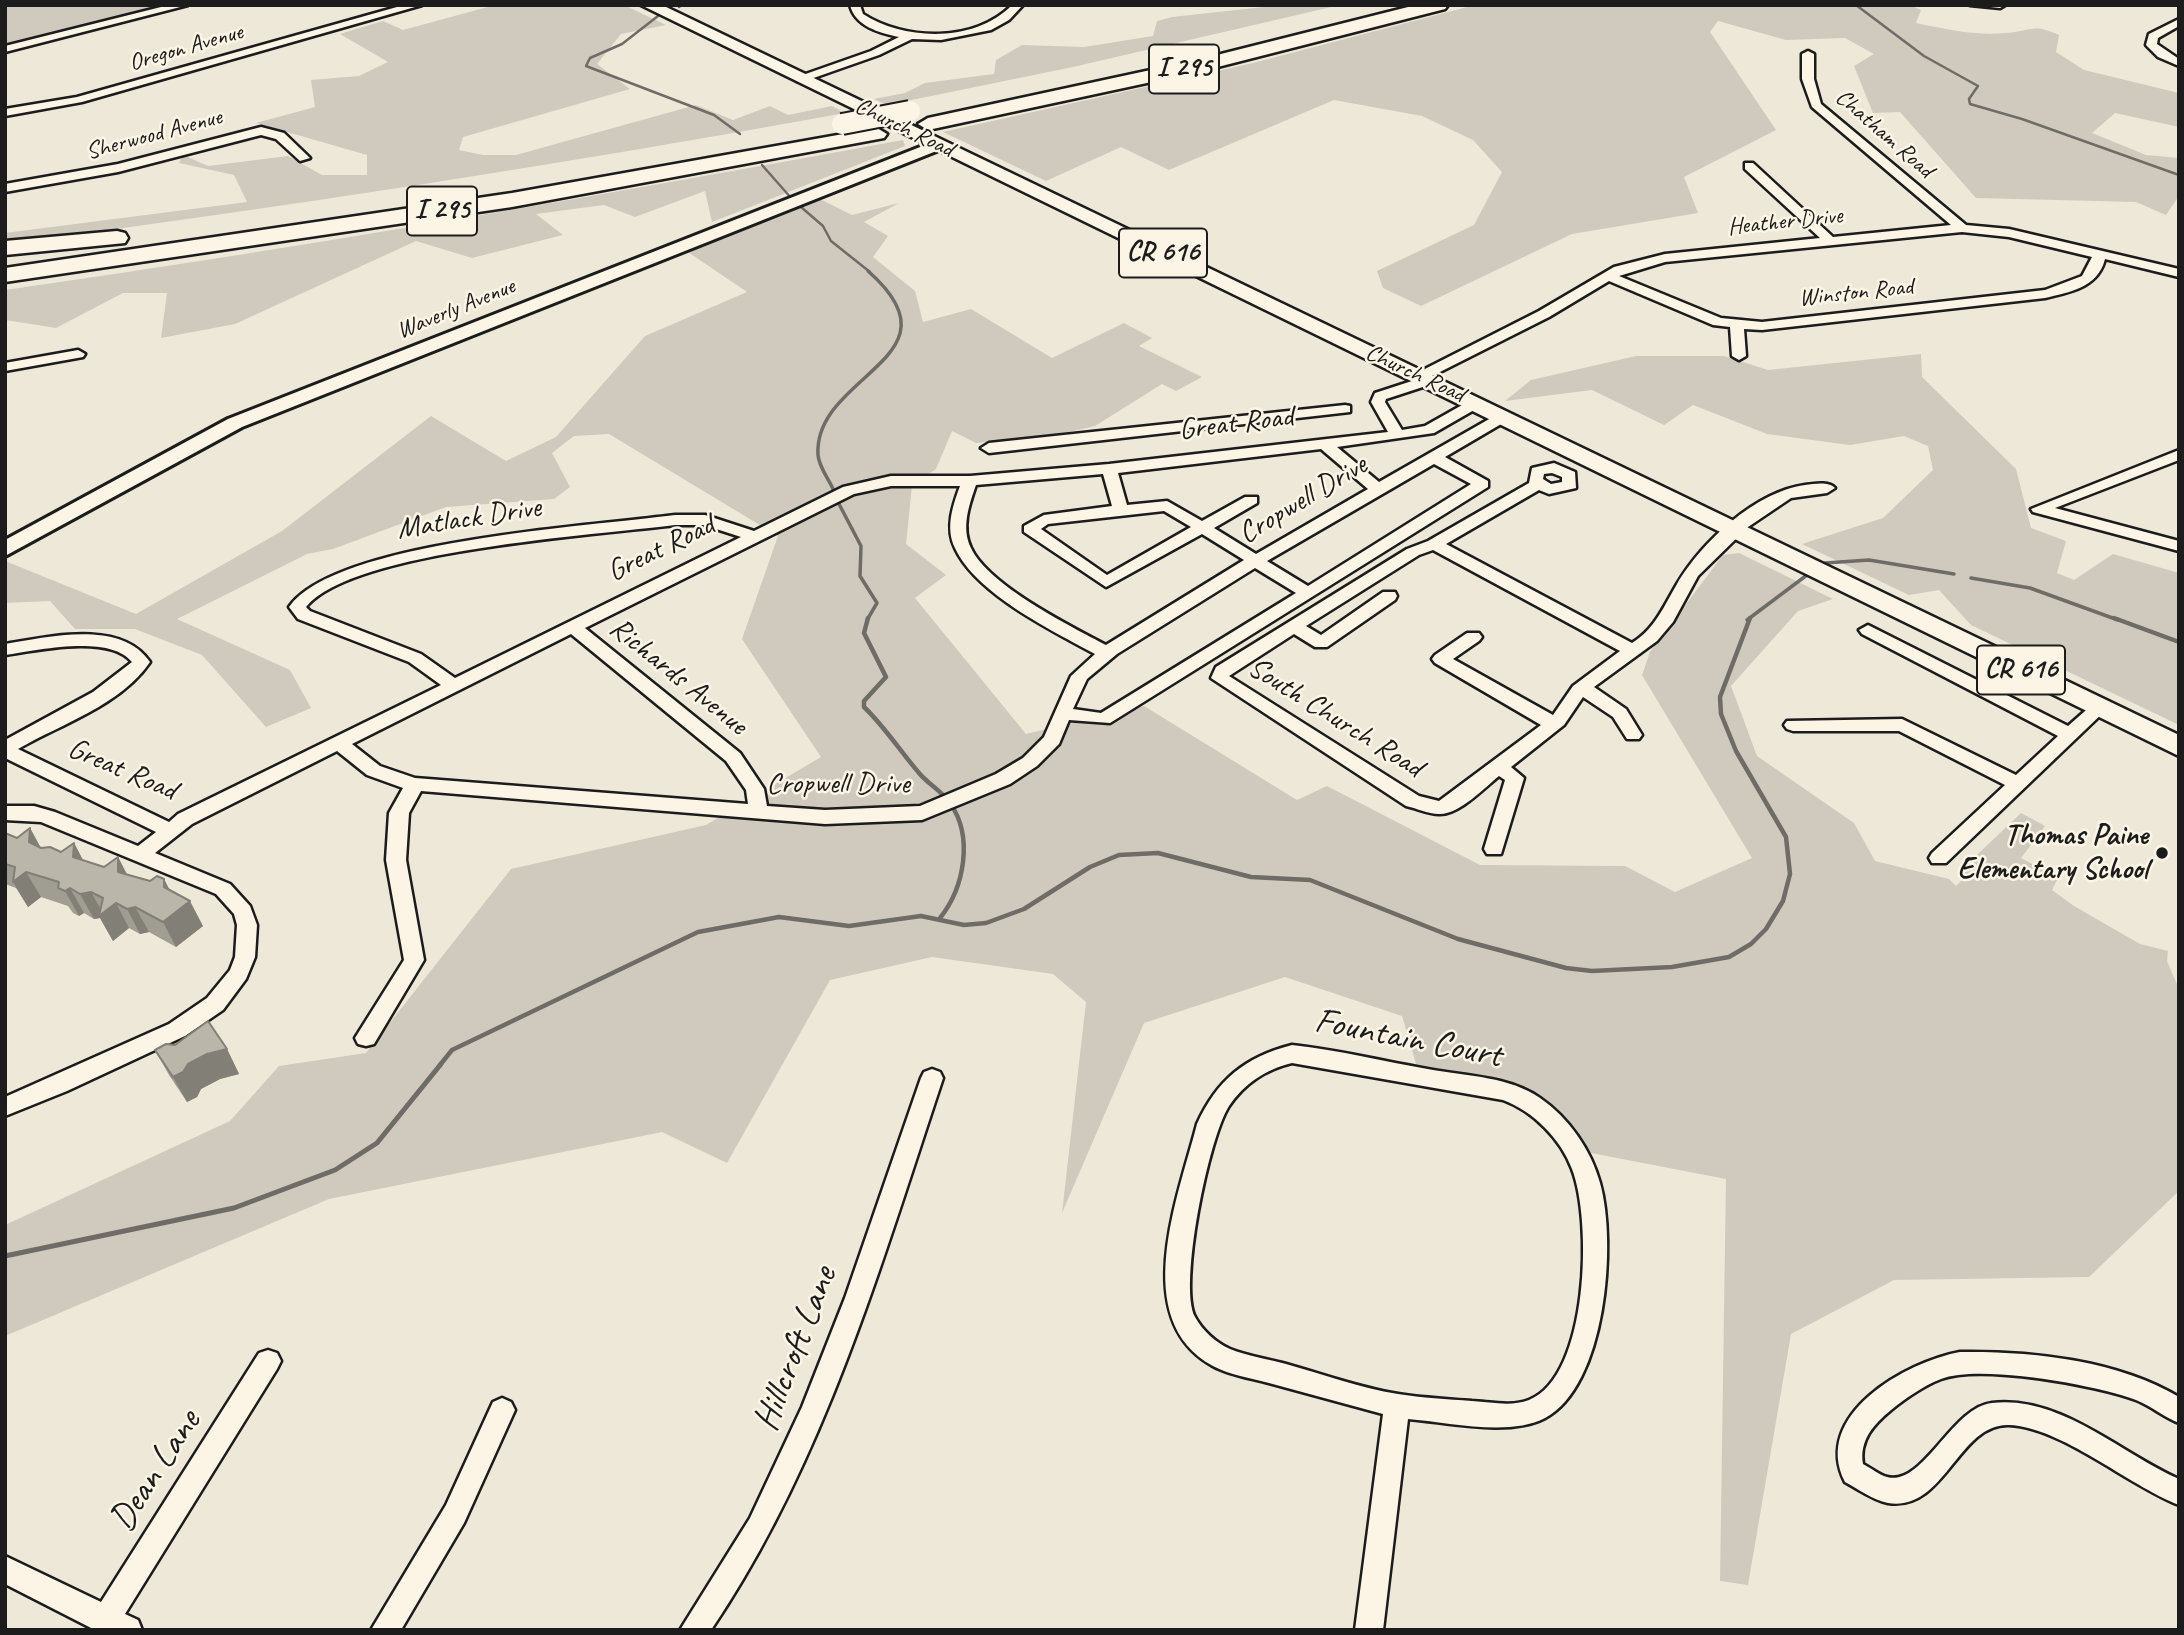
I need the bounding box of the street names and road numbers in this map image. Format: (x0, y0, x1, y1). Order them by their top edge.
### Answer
street label: Oregon Avenue (126, 18, 246, 78)
road number: I 295 (1149, 44, 1219, 94)
street label: Chatham Road (1829, 83, 1939, 185)
street label: Church Road (850, 92, 958, 164)
street label: Sherwood Avenue (83, 103, 225, 167)
road number: I 295 (407, 186, 477, 235)
street label: Heather Drive (1726, 202, 1844, 242)
road number: CR 616 (1119, 229, 1207, 278)
street label: Waverly Avenue (393, 272, 519, 346)
street label: Winston Road (1797, 273, 1915, 313)
street label: Church Road (1361, 339, 1469, 409)
street label: Great Road (1177, 399, 1295, 449)
street label: Cropwell Drive (1232, 448, 1374, 552)
street label: Matlack Drive (395, 490, 543, 548)
street label: Great Road (602, 508, 720, 590)
street label: Richards Avenue (602, 610, 754, 744)
road number: CR 616 (1977, 646, 2065, 694)
street label: South Church Road (1241, 650, 1429, 786)
street label: Great Road (62, 731, 182, 809)
street label: Cropwell Drive (766, 766, 910, 802)
street label: Fountain Court (1311, 999, 1505, 1079)
street label: Hillcroft Lane (744, 1261, 848, 1437)
street label: Dean Lane (101, 1402, 211, 1540)

